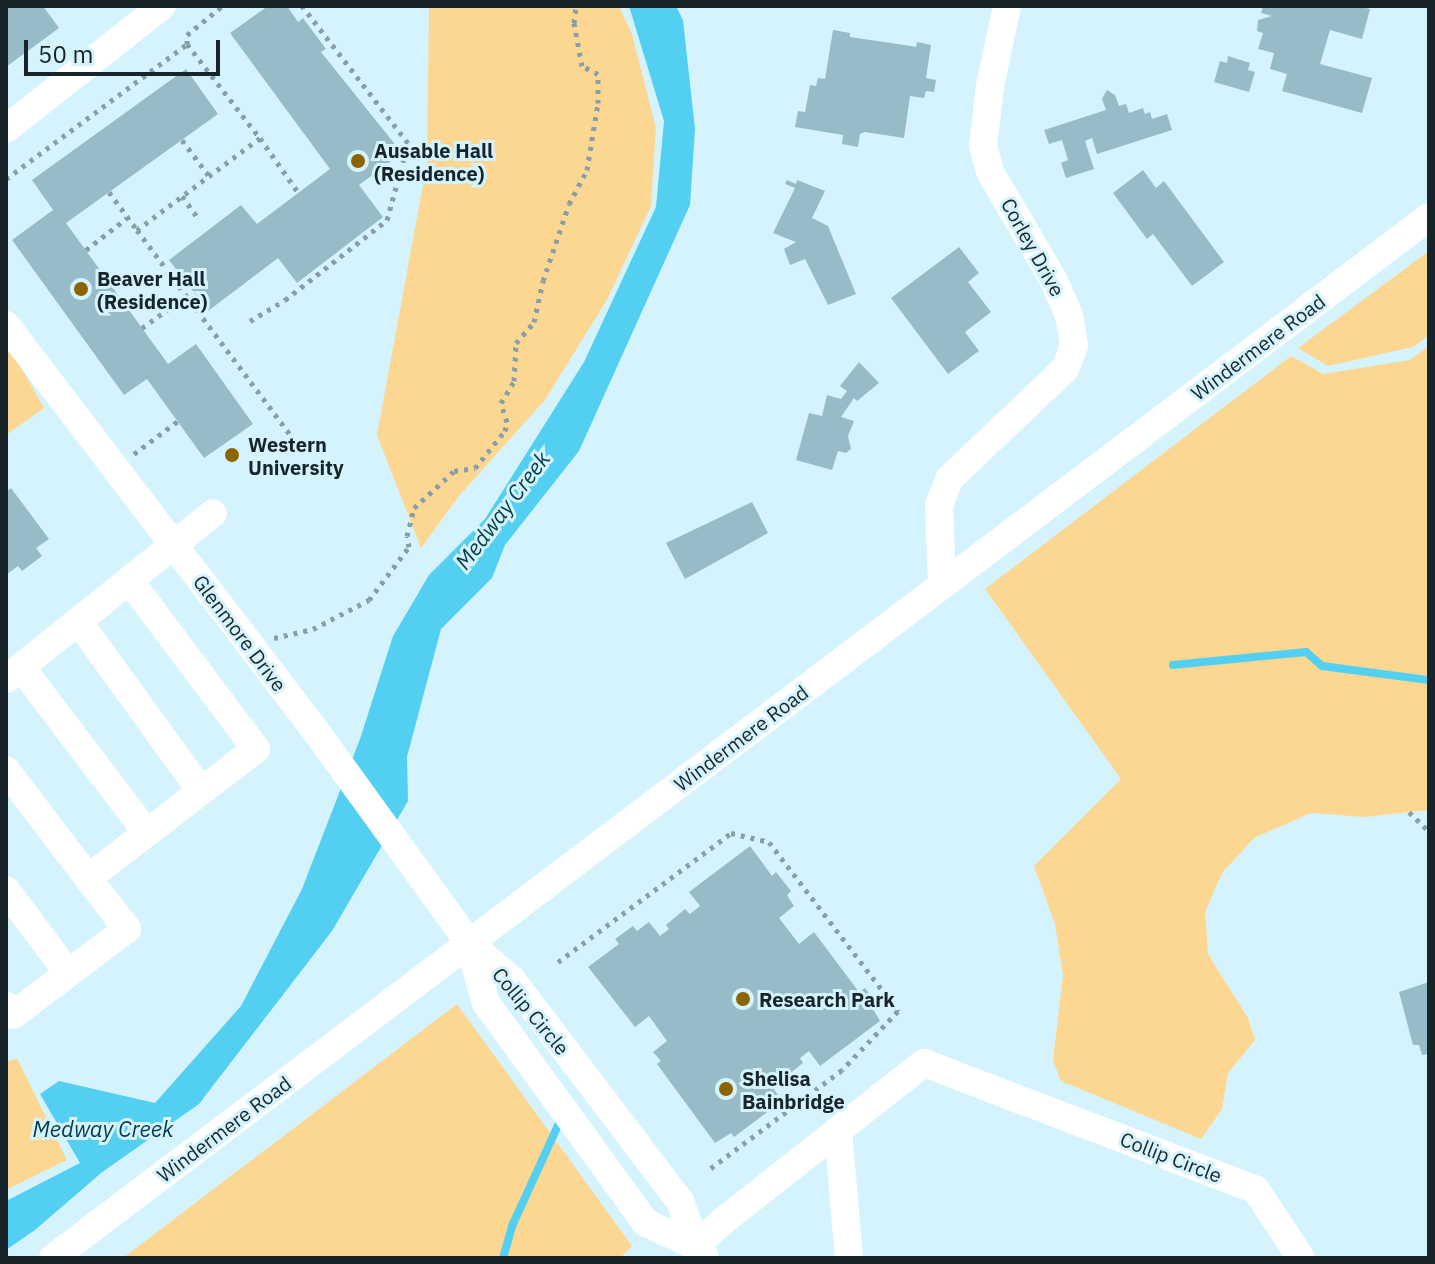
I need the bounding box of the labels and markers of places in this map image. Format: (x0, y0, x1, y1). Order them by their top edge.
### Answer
place label: Ausable Hall (Residence) (374, 138, 493, 185)
marker: Ausable Hall (Residence) (349, 152, 367, 170)
place label: Beaver Hall (Residence) (97, 266, 208, 313)
marker: Beaver Hall (Residence) (72, 280, 90, 298)
place label: Western University (248, 432, 344, 479)
marker: Western University (223, 446, 241, 464)
place label: Research Park (759, 987, 895, 1011)
marker: Research Park (734, 990, 752, 1008)
place label: Shelisa Bainbridge (742, 1066, 845, 1113)
marker: Shelisa Bainbridge (717, 1080, 735, 1098)

